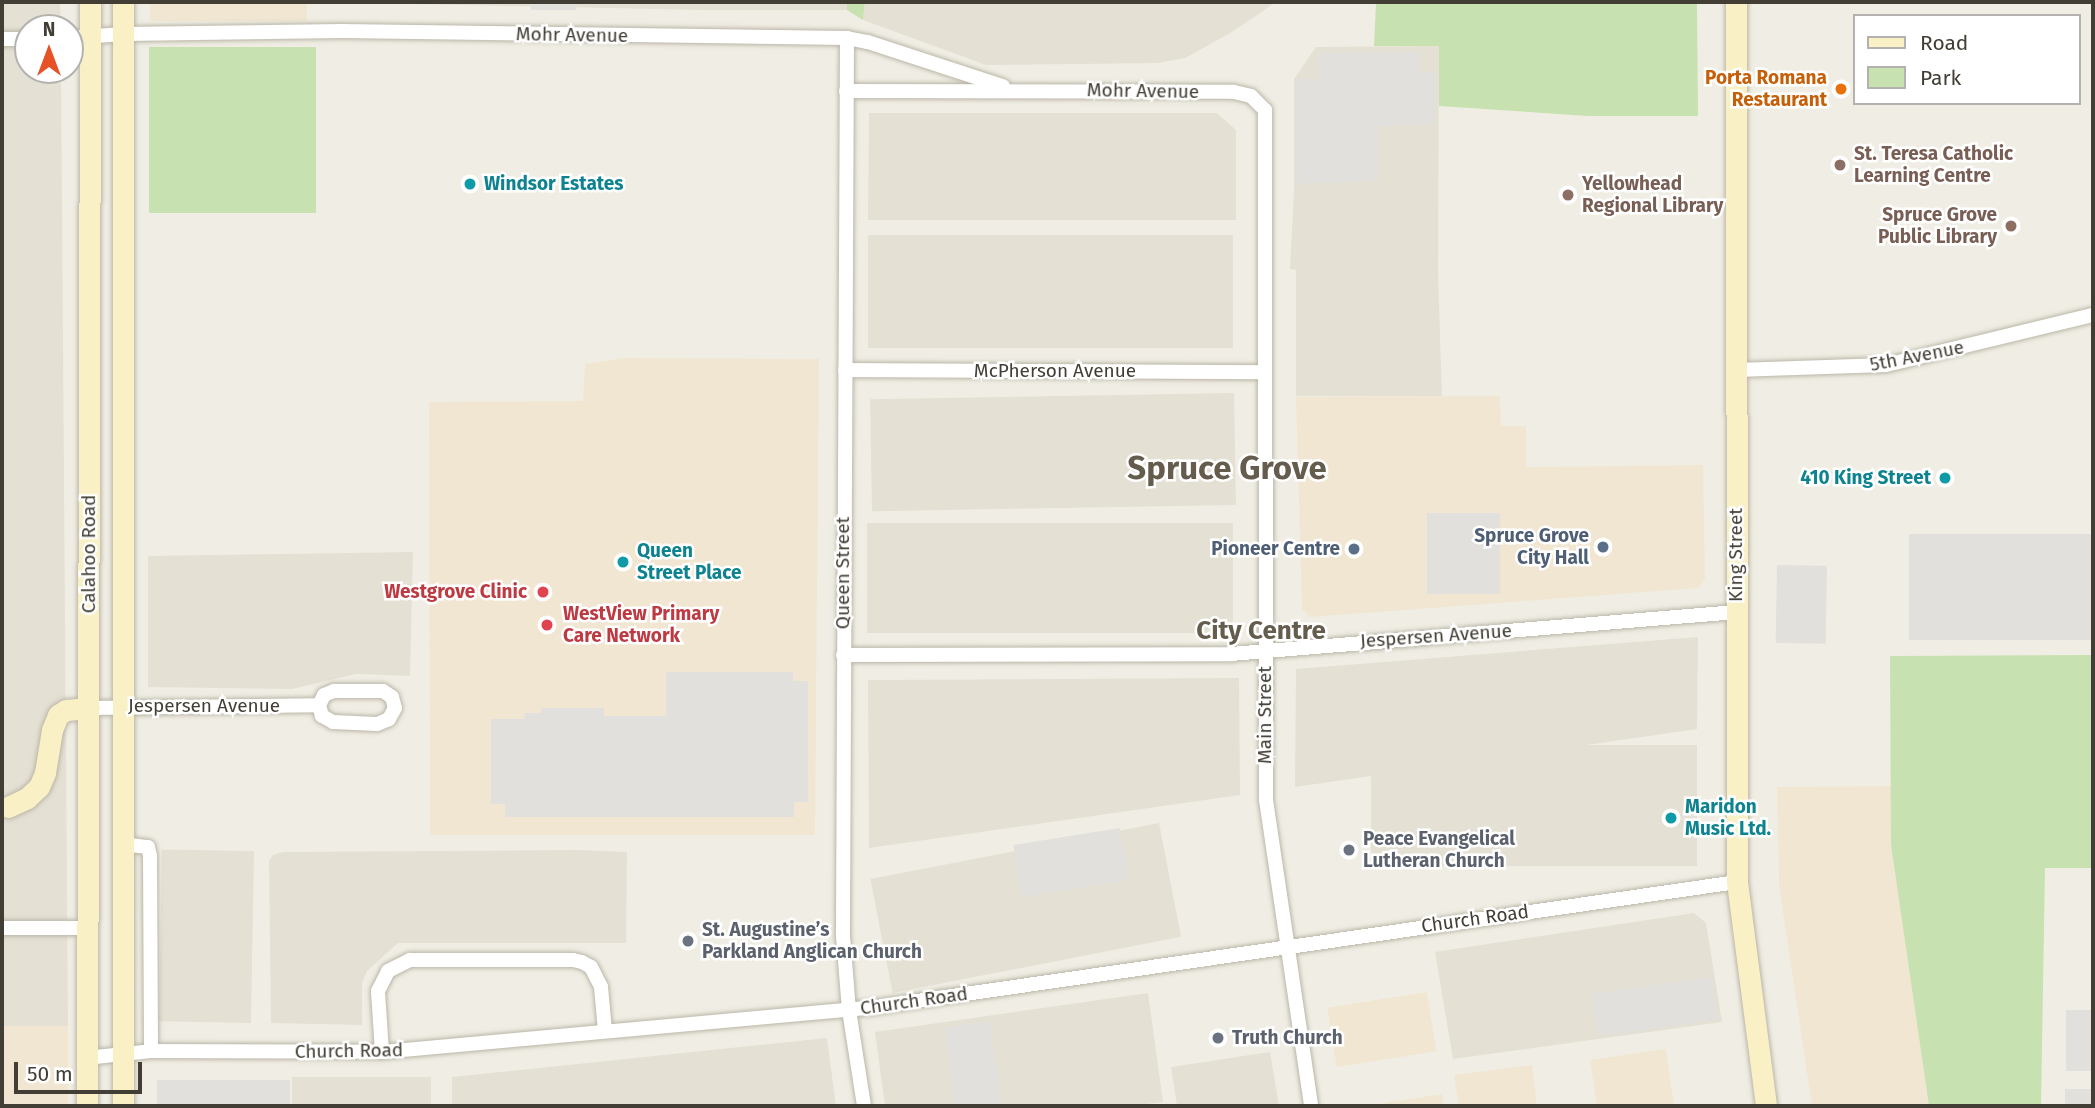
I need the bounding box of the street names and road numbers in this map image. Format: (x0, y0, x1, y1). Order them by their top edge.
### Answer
street label: Mohr Avenue (516, 23, 628, 47)
street label: Mohr Avenue (1087, 79, 1199, 103)
street label: 5th Avenue (1868, 336, 1966, 376)
street label: McPherson Avenue (974, 360, 1136, 382)
street label: Calahoo Road (78, 495, 100, 613)
street label: King Street (1725, 508, 1747, 602)
street label: Queen Street (832, 517, 854, 629)
street label: Jespersen Avenue (1359, 619, 1513, 653)
street label: Main Street (1254, 666, 1276, 764)
street label: Jespersen Avenue (128, 695, 280, 717)
street label: Church Road (1420, 900, 1530, 938)
street label: Church Road (859, 982, 969, 1020)
street label: Church Road (295, 1039, 403, 1063)

